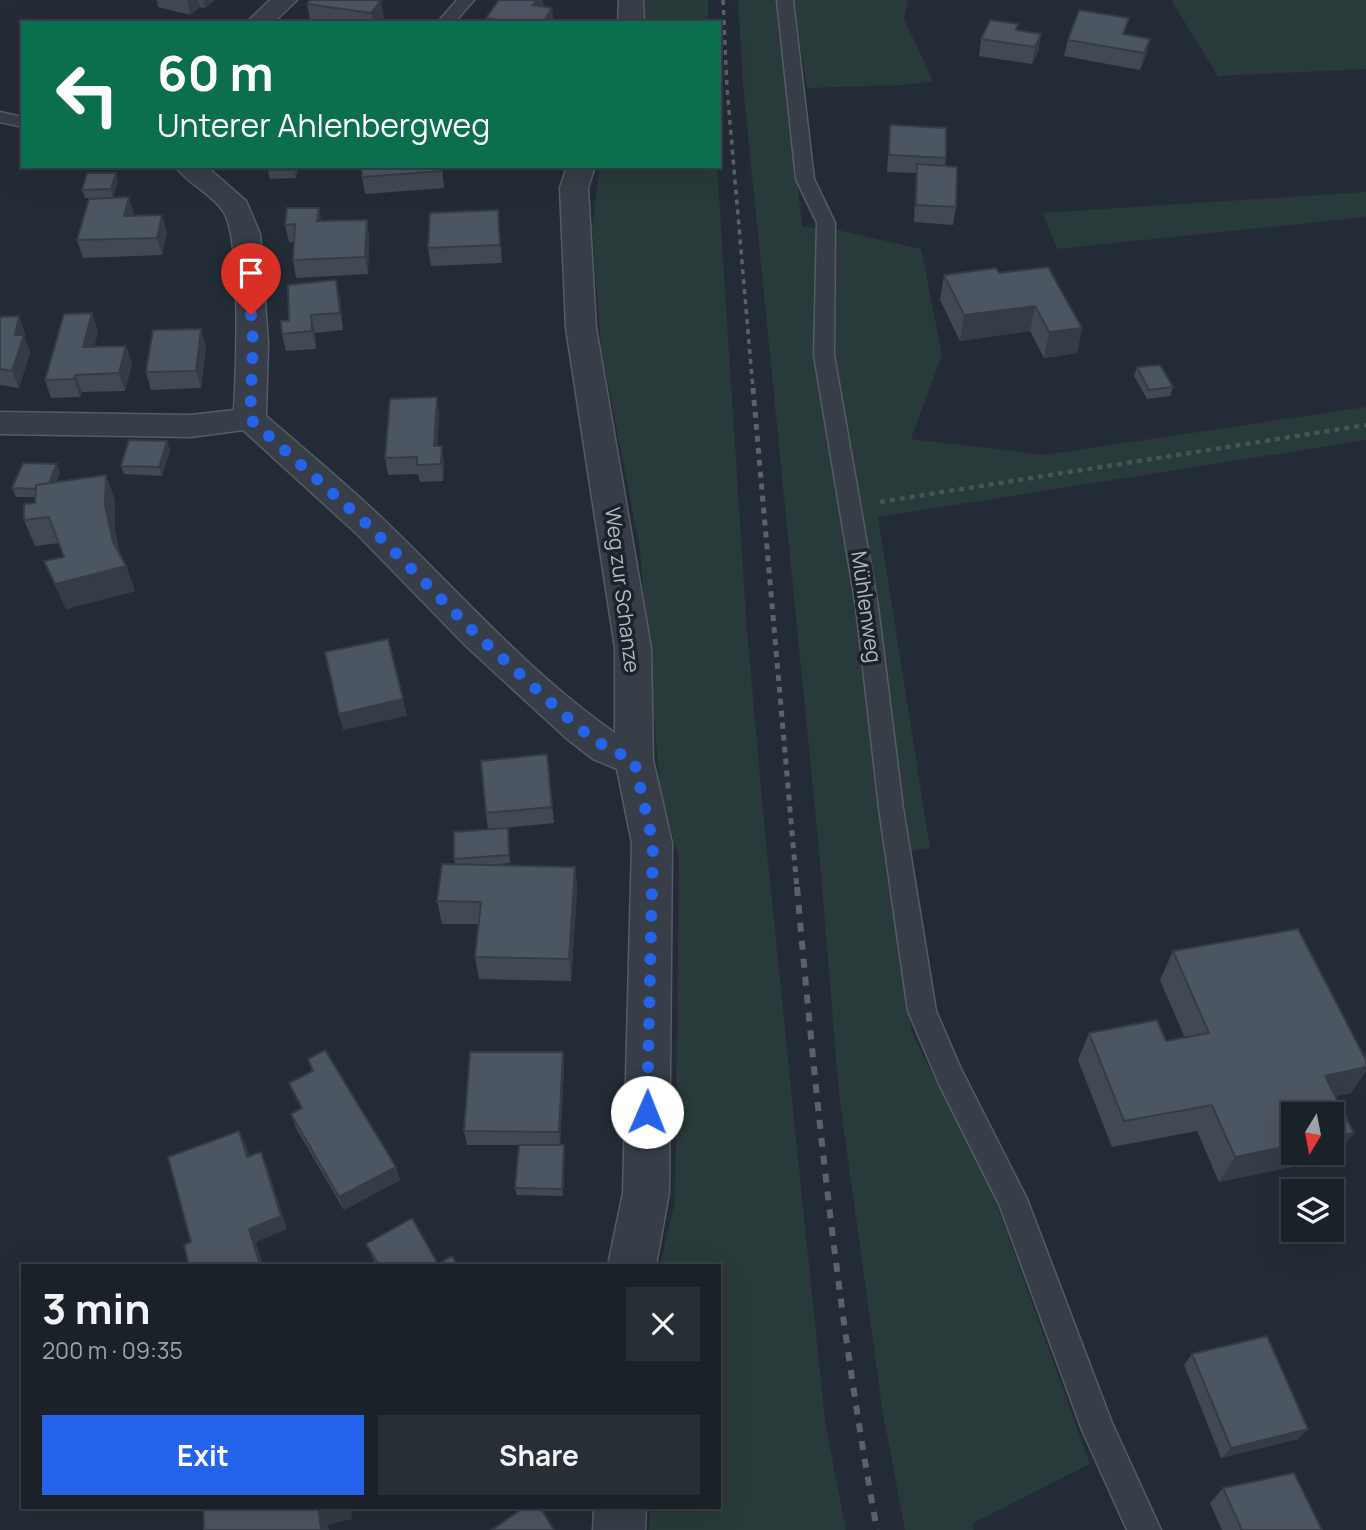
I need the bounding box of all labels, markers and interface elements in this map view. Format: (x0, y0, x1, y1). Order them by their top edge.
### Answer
text: 60 m (157, 39, 274, 106)
icon: left (42, 49, 133, 140)
text: Unterer Ahlenbergweg (157, 103, 490, 147)
pin (221, 243, 281, 315)
icon: arrive (232, 254, 270, 292)
street label: Weg zur Schanze (599, 506, 647, 674)
street label: Mühlenweg (845, 549, 889, 664)
position arrow (610, 1075, 684, 1149)
north arrow (1281, 1102, 1344, 1166)
map controls (1281, 1102, 1344, 1242)
button: layers (1281, 1179, 1344, 1242)
text: 3 min (42, 1279, 151, 1337)
button: close (626, 1287, 700, 1361)
text: 200 m · 09:35 (42, 1334, 183, 1366)
button: Exit (42, 1415, 364, 1495)
button: Share (378, 1415, 700, 1495)

